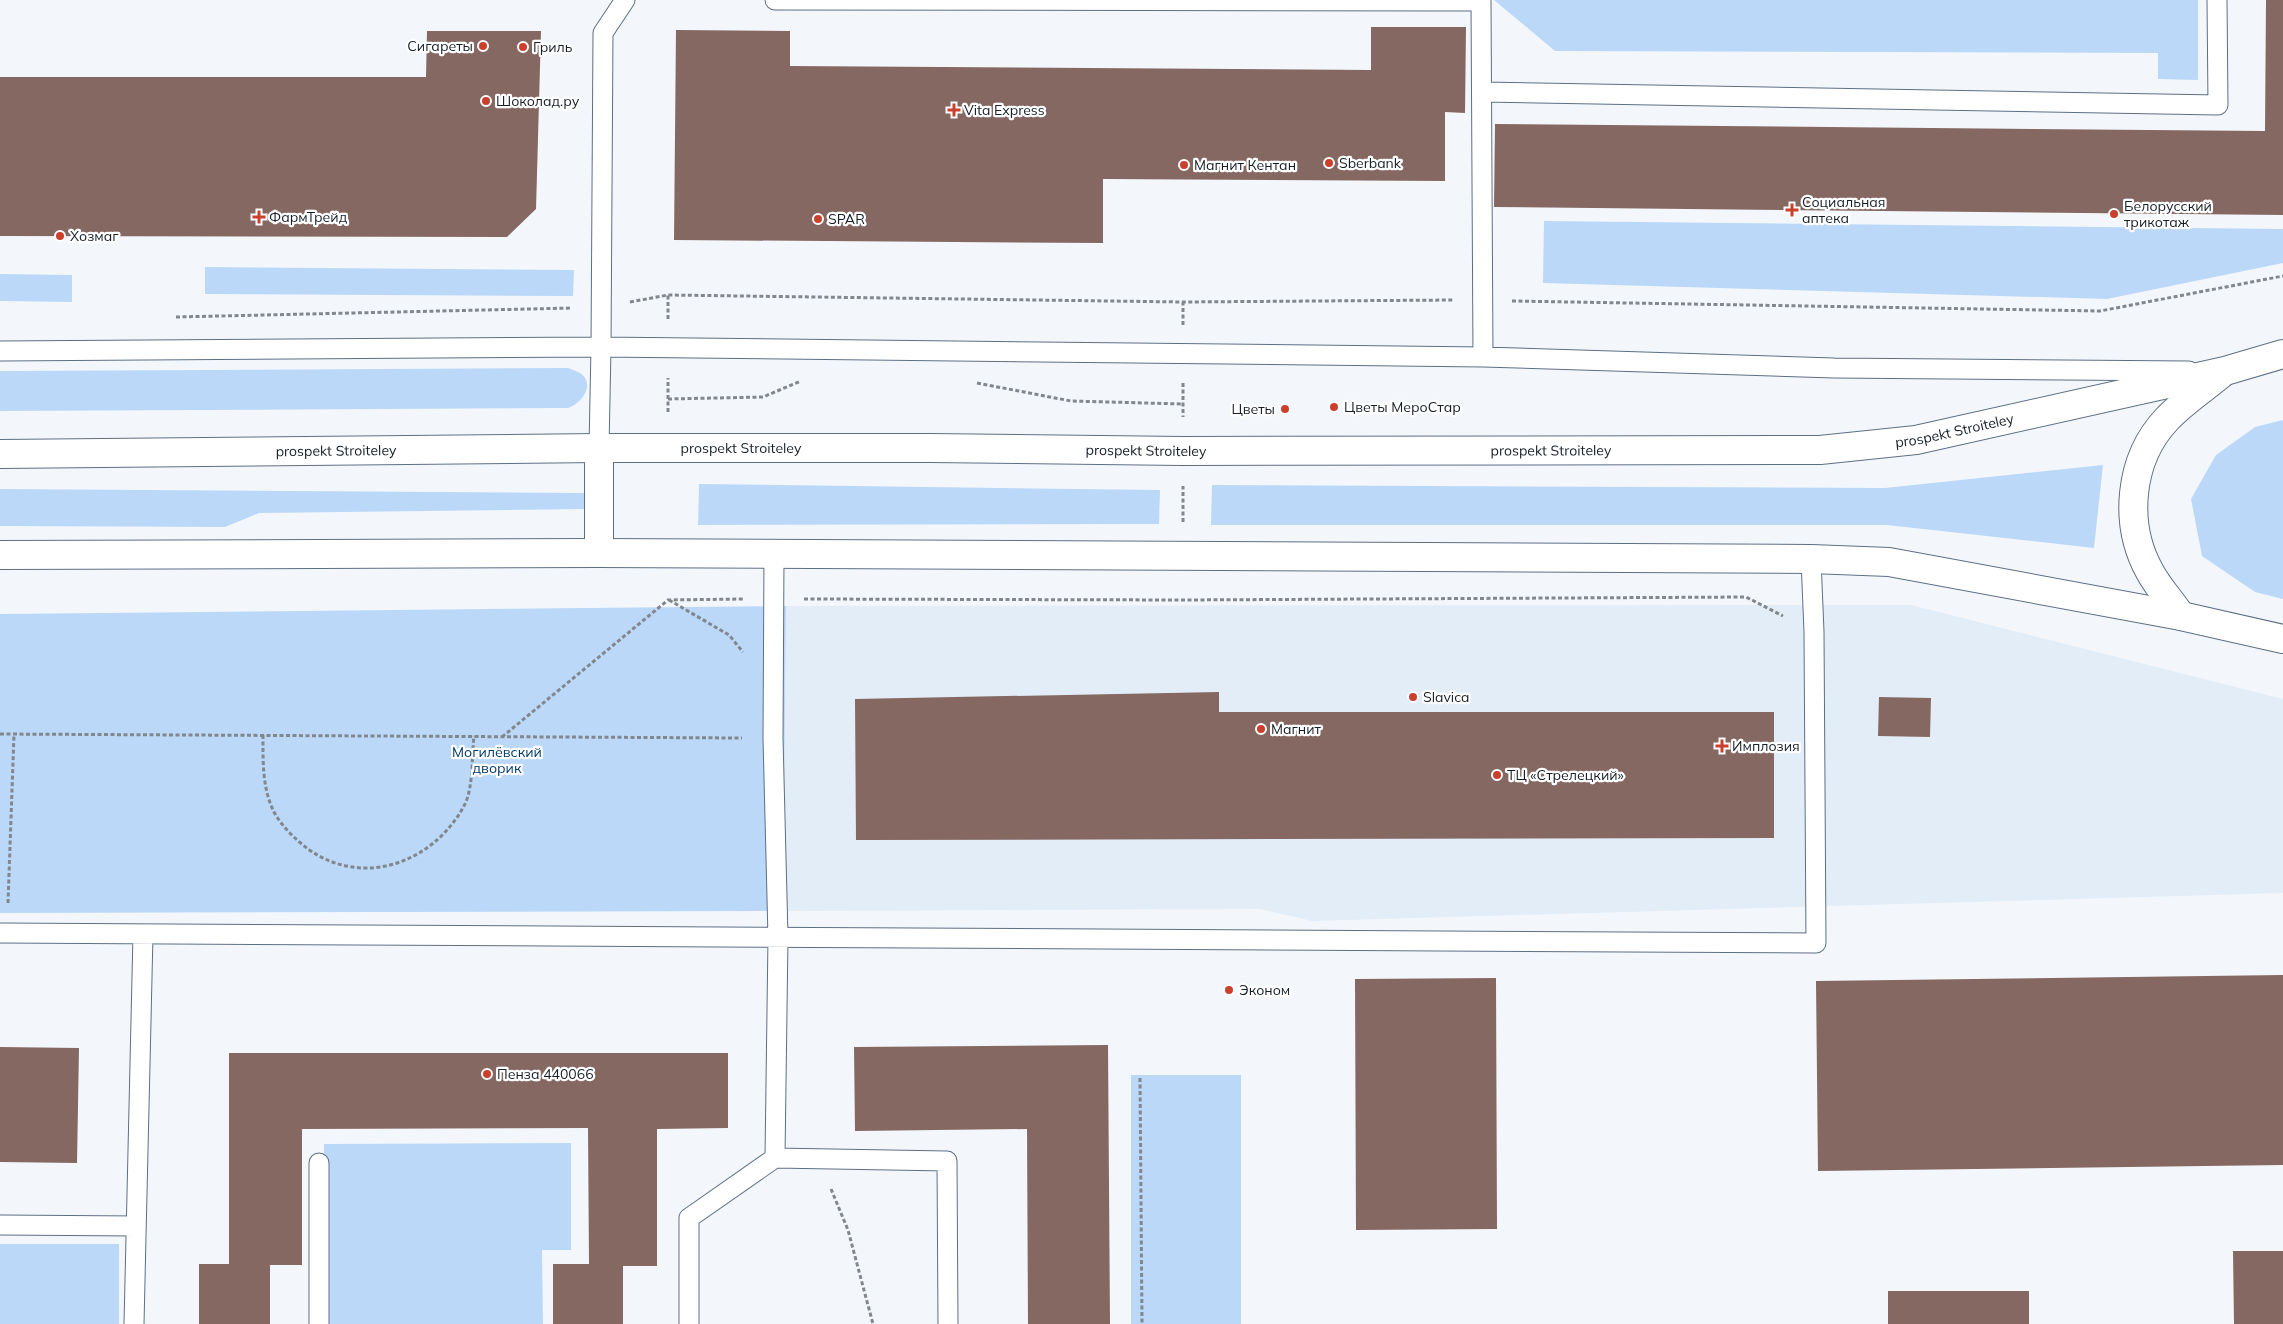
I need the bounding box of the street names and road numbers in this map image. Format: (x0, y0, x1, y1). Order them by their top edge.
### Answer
street label: prospekt Stroiteley (1894, 409, 2016, 451)
street label: prospekt Stroiteley (681, 439, 802, 457)
street label: prospekt Stroiteley (276, 441, 397, 460)
street label: prospekt Stroiteley (1085, 441, 1207, 460)
street label: prospekt Stroiteley (1491, 441, 1612, 460)

